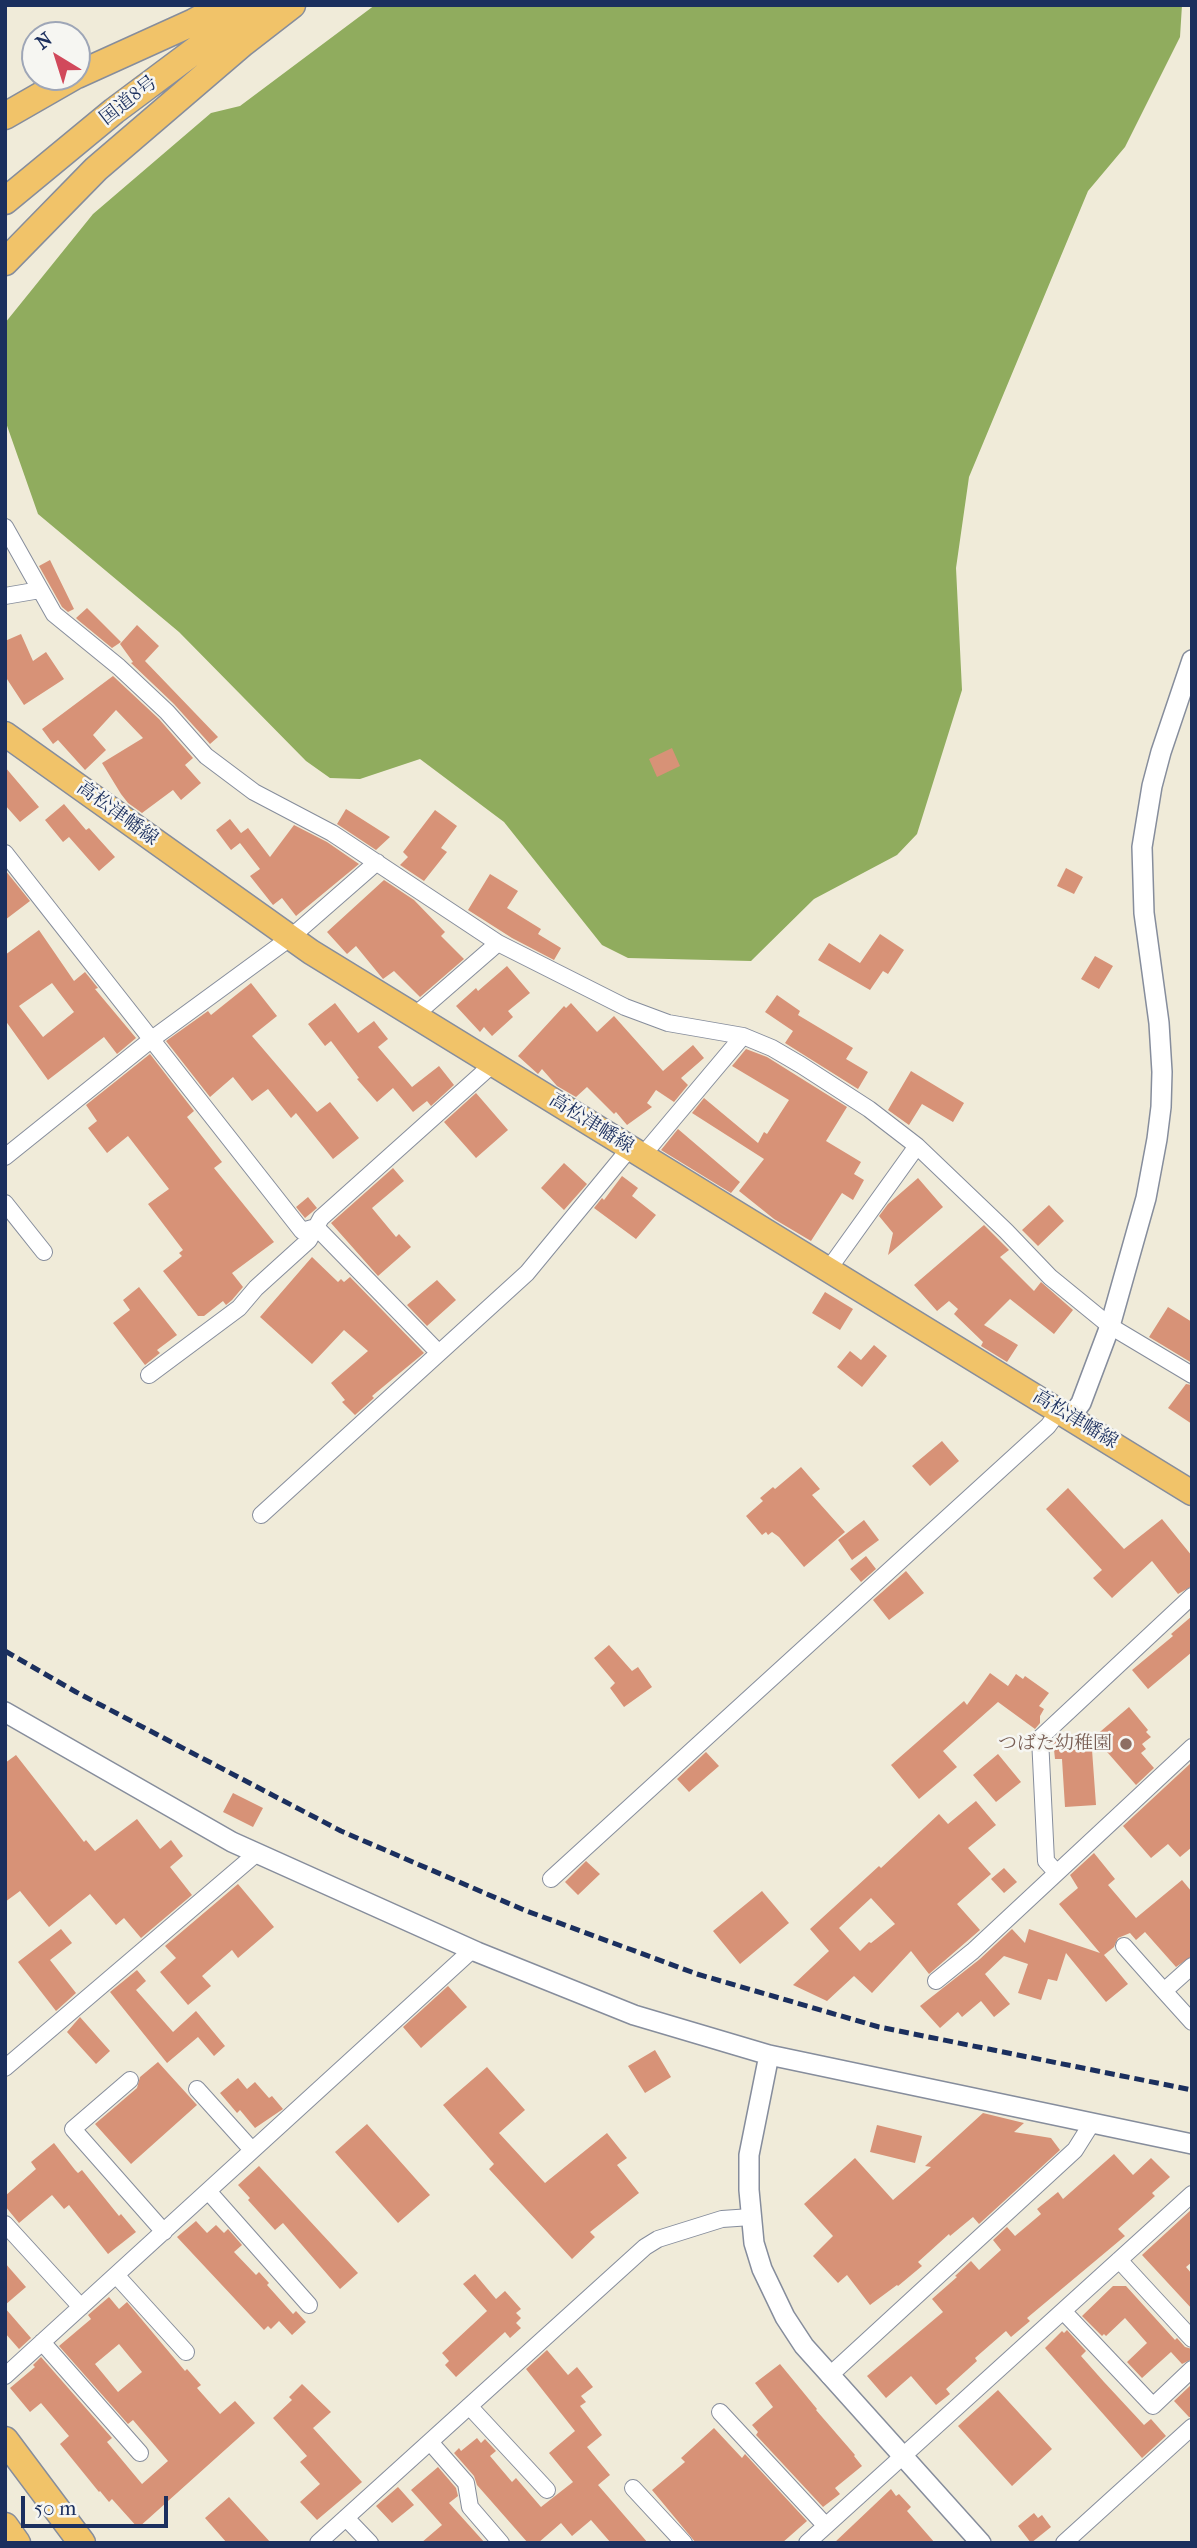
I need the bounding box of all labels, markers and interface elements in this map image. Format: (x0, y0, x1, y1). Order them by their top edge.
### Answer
north arrow (21, 21, 91, 91)
text: N (32, 28, 57, 54)
street label: 国道8号 (96, 72, 162, 130)
street label: 高松津幡線 (72, 777, 162, 851)
street label: 高松津幡線 (545, 1089, 637, 1159)
street label: 高松津幡線 (1028, 1386, 1122, 1454)
place label: つばた幼稚園 (998, 1733, 1112, 1755)
marker: つばた幼稚園 (1118, 1736, 1134, 1752)
scale bar (24, 2482, 172, 2526)
text: 50 m (34, 2496, 77, 2520)

